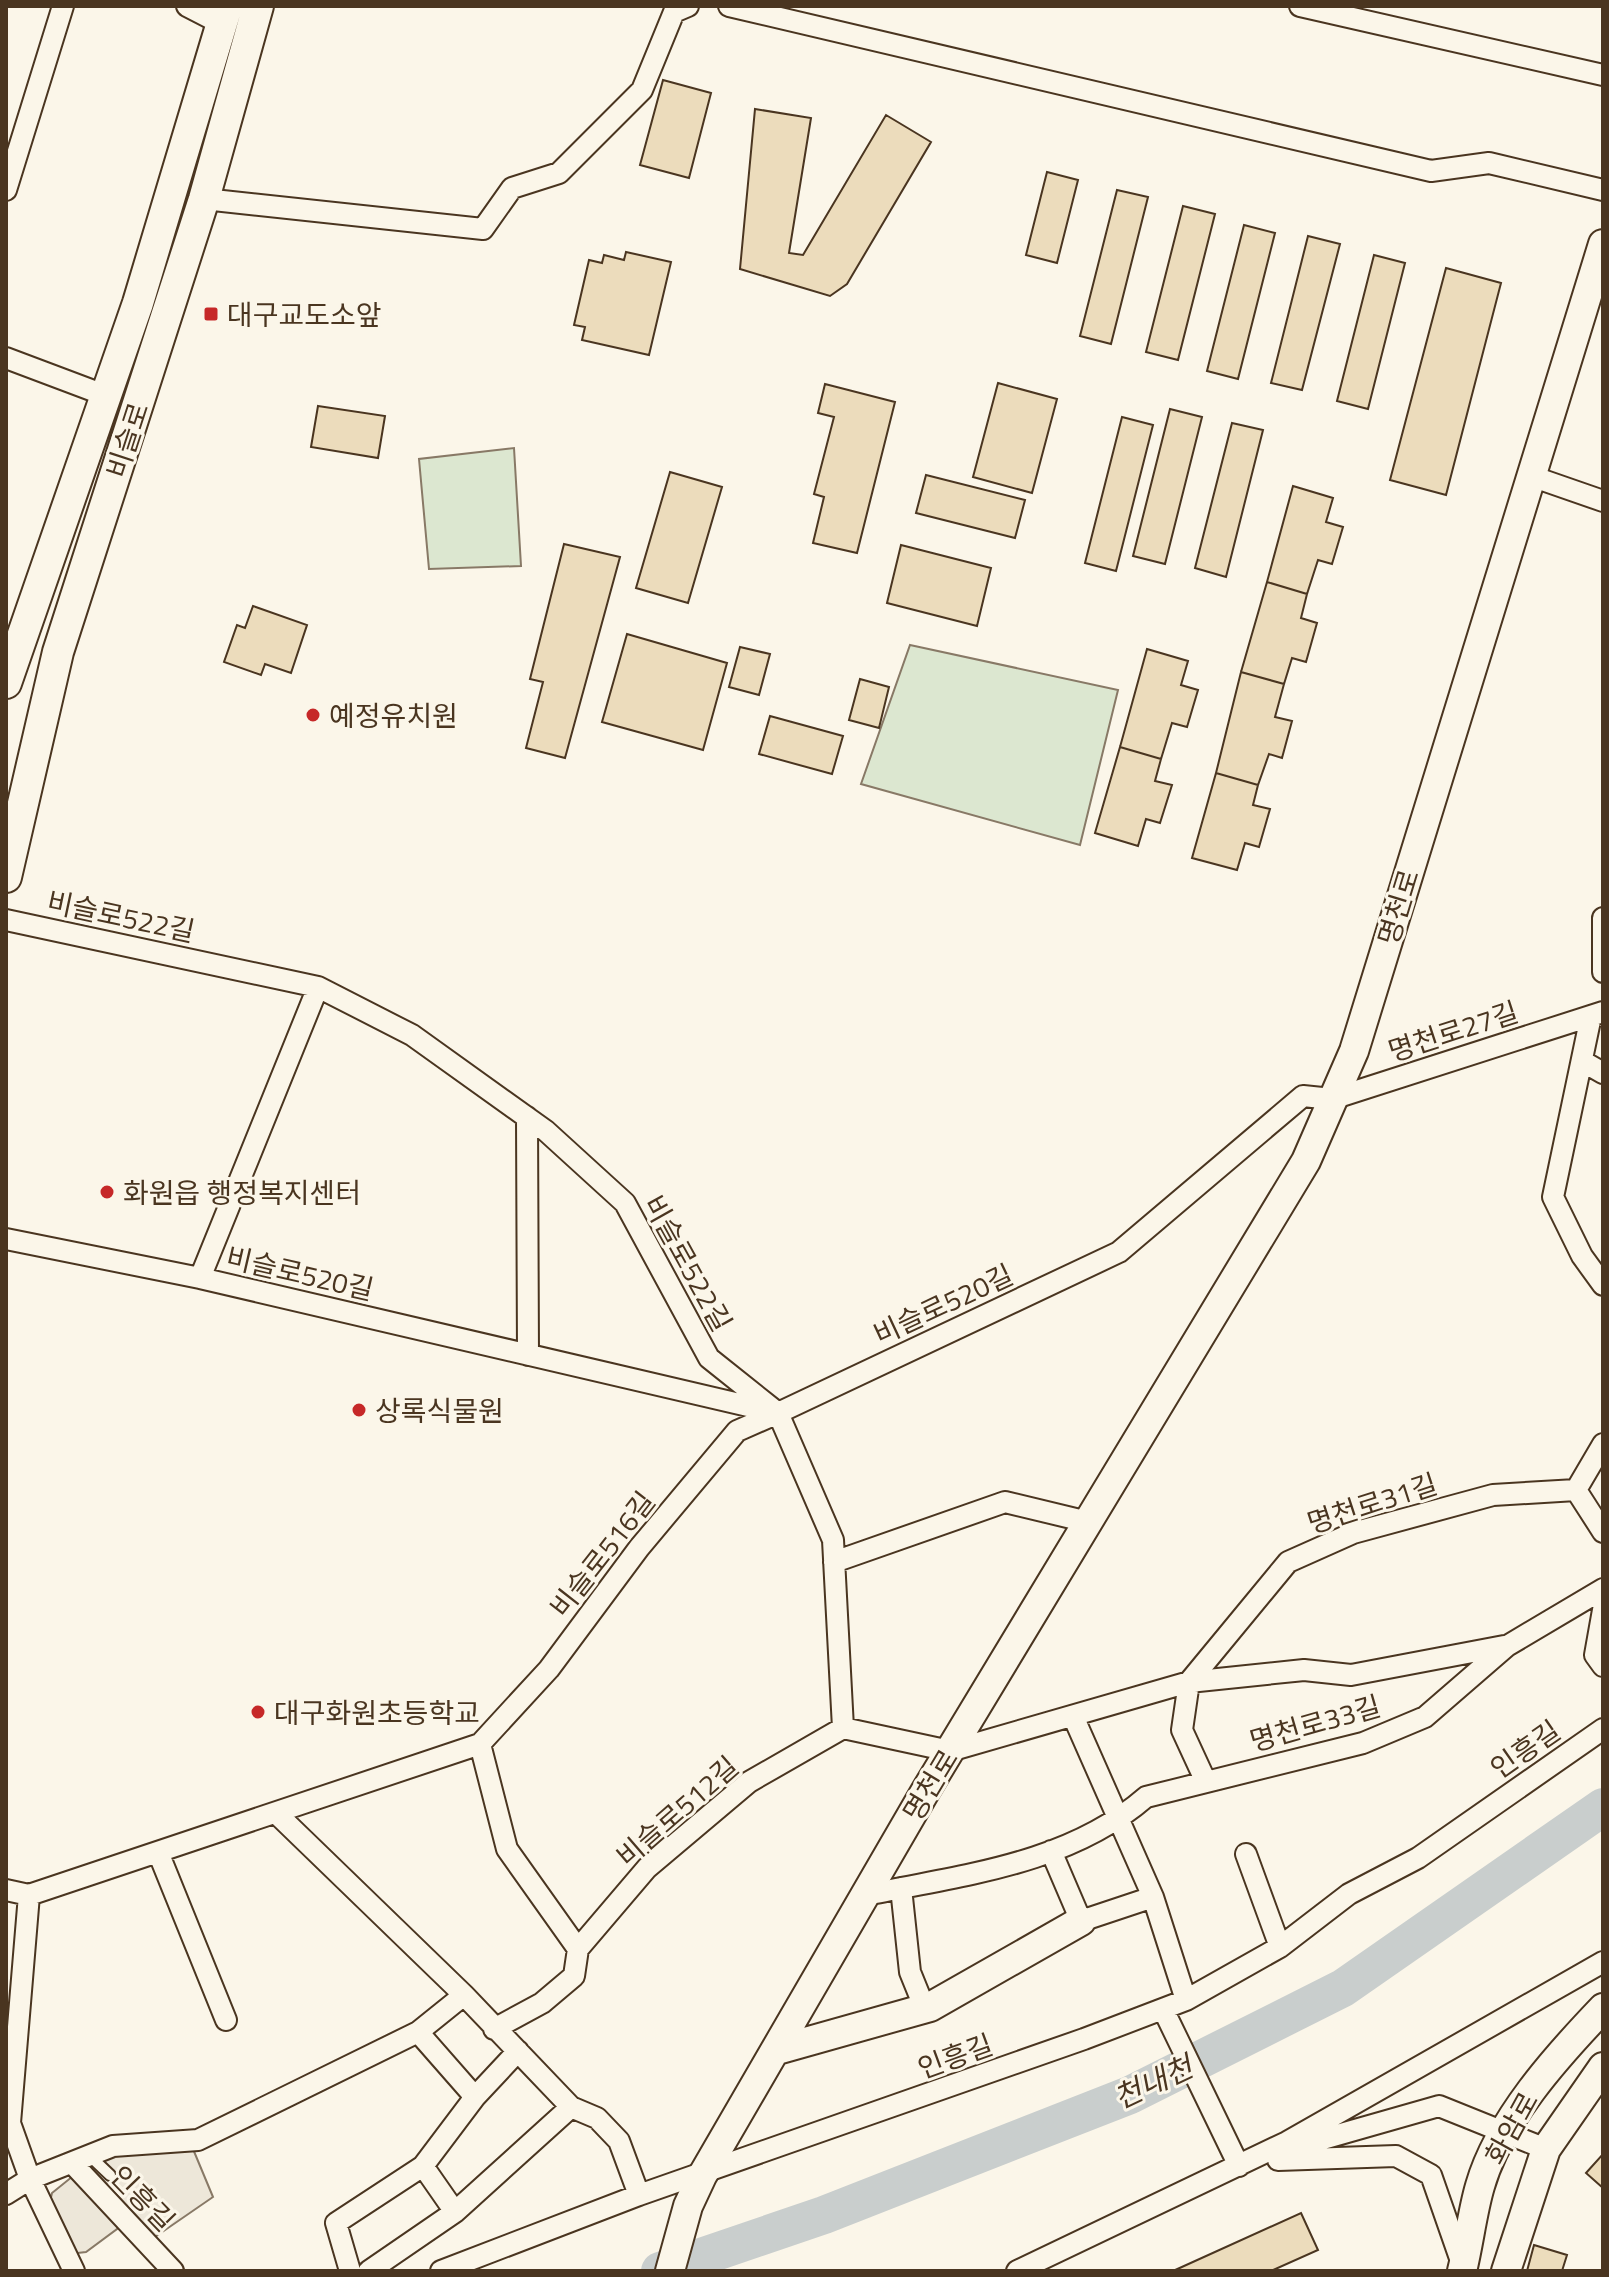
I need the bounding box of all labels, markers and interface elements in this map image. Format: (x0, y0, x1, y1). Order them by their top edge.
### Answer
place label: 대구교도소앞 (227, 293, 382, 336)
marker: 대구교도소앞 (202, 305, 220, 323)
street label: 비슬로 (95, 397, 159, 483)
place label: 예정유치원 (329, 694, 458, 737)
marker: 예정유치원 (304, 706, 322, 724)
street label: 명천로 (1366, 864, 1430, 950)
street label: 비슬로522길 (43, 879, 199, 953)
street label: 명천로27길 (1382, 990, 1524, 1072)
place label: 화원읍 행정복지센터 (123, 1171, 361, 1214)
marker: 화원읍 행정복지센터 (98, 1183, 116, 1201)
street label: 비슬로522길 (633, 1187, 743, 1339)
street label: 비슬로520길 (222, 1235, 378, 1311)
street label: 비슬로520길 (866, 1253, 1020, 1355)
place label: 상록식물원 (375, 1389, 504, 1432)
marker: 상록식물원 (350, 1401, 368, 1419)
street label: 명천로31길 (1301, 1462, 1443, 1544)
street label: 비슬로516길 (539, 1482, 665, 1626)
street label: 명천로33길 (1244, 1684, 1386, 1762)
place label: 대구화원초등학교 (274, 1691, 480, 1734)
marker: 대구화원초등학교 (249, 1703, 267, 1721)
street label: 인흥길 (1481, 1709, 1569, 1789)
street label: 명천로 (892, 1741, 968, 1829)
street label: 비슬로512길 (606, 1746, 748, 1876)
street label: 인흥길 (911, 2023, 999, 2089)
water label: 천내천 (1106, 2042, 1203, 2120)
street label: 화암로 (1473, 2084, 1549, 2172)
street label: 인흥길 (101, 2155, 185, 2241)

